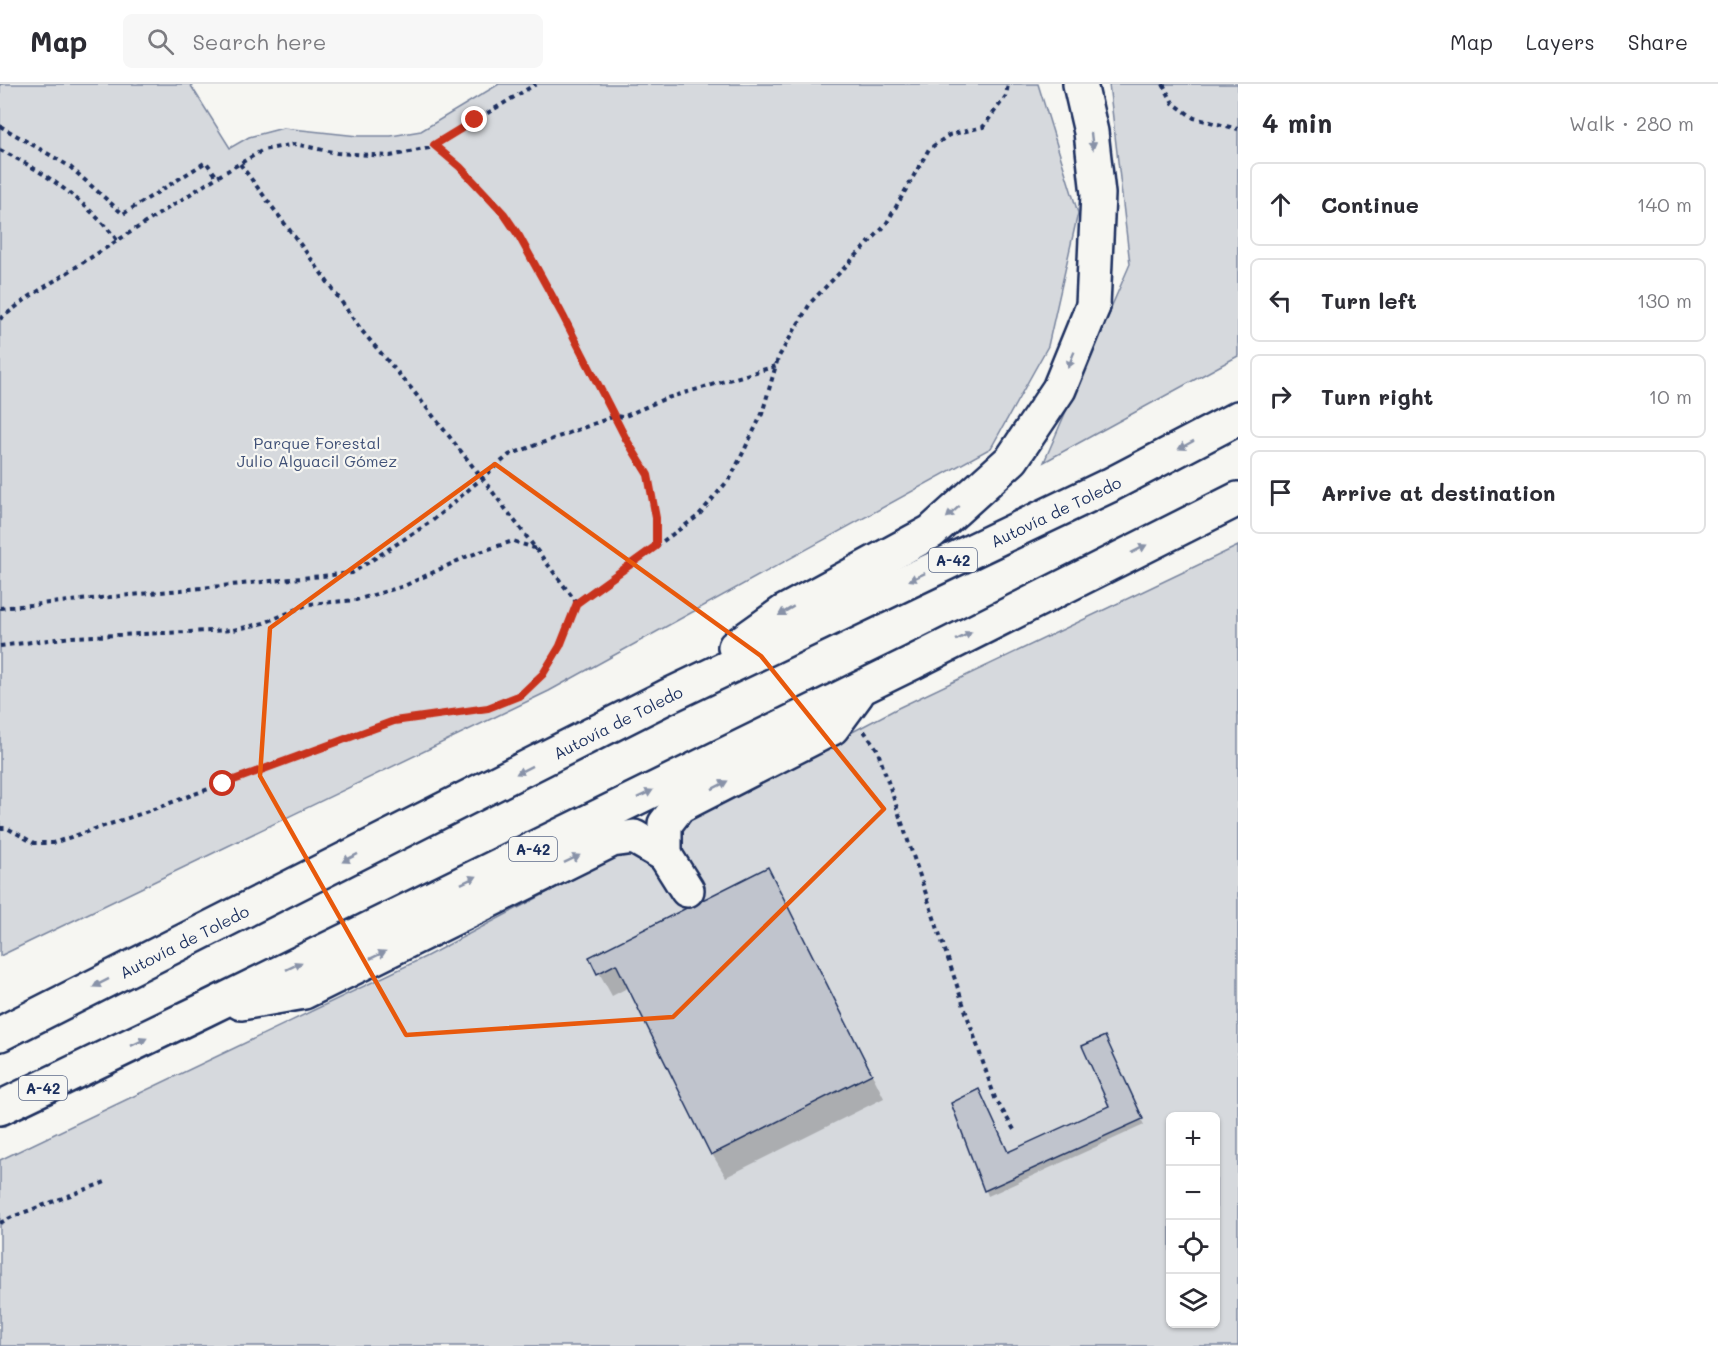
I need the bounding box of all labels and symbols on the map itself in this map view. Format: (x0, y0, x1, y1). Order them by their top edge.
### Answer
route end (461, 106, 487, 132)
one-way arrow (1088, 132, 1097, 151)
one-way arrow (1066, 351, 1075, 369)
park label: Parque Forestal Julio Alguacil Gómez (237, 432, 397, 471)
one-way arrow (1177, 440, 1195, 450)
street label: Autovía de Toledo (987, 471, 1124, 551)
one-way arrow (946, 505, 961, 518)
one-way arrow (1130, 544, 1147, 553)
road number: A-42 (929, 548, 977, 572)
one-way arrow (908, 573, 925, 582)
one-way arrow (778, 606, 794, 617)
one-way arrow (956, 632, 973, 641)
street label: Autovía de Toledo (549, 680, 686, 763)
one-way arrow (516, 765, 533, 774)
route start (209, 770, 235, 796)
one-way arrow (712, 780, 729, 790)
one-way arrow (636, 789, 653, 799)
road number: A-42 (509, 837, 557, 861)
one-way arrow (342, 853, 359, 862)
one-way arrow (563, 855, 581, 865)
one-way arrow (461, 875, 478, 884)
street label: Autovía de Toledo (116, 900, 252, 982)
one-way arrow (370, 950, 387, 960)
one-way arrow (286, 961, 303, 970)
one-way arrow (93, 979, 110, 988)
one-way arrow (130, 1037, 147, 1046)
road number: A-42 (19, 1076, 67, 1100)

